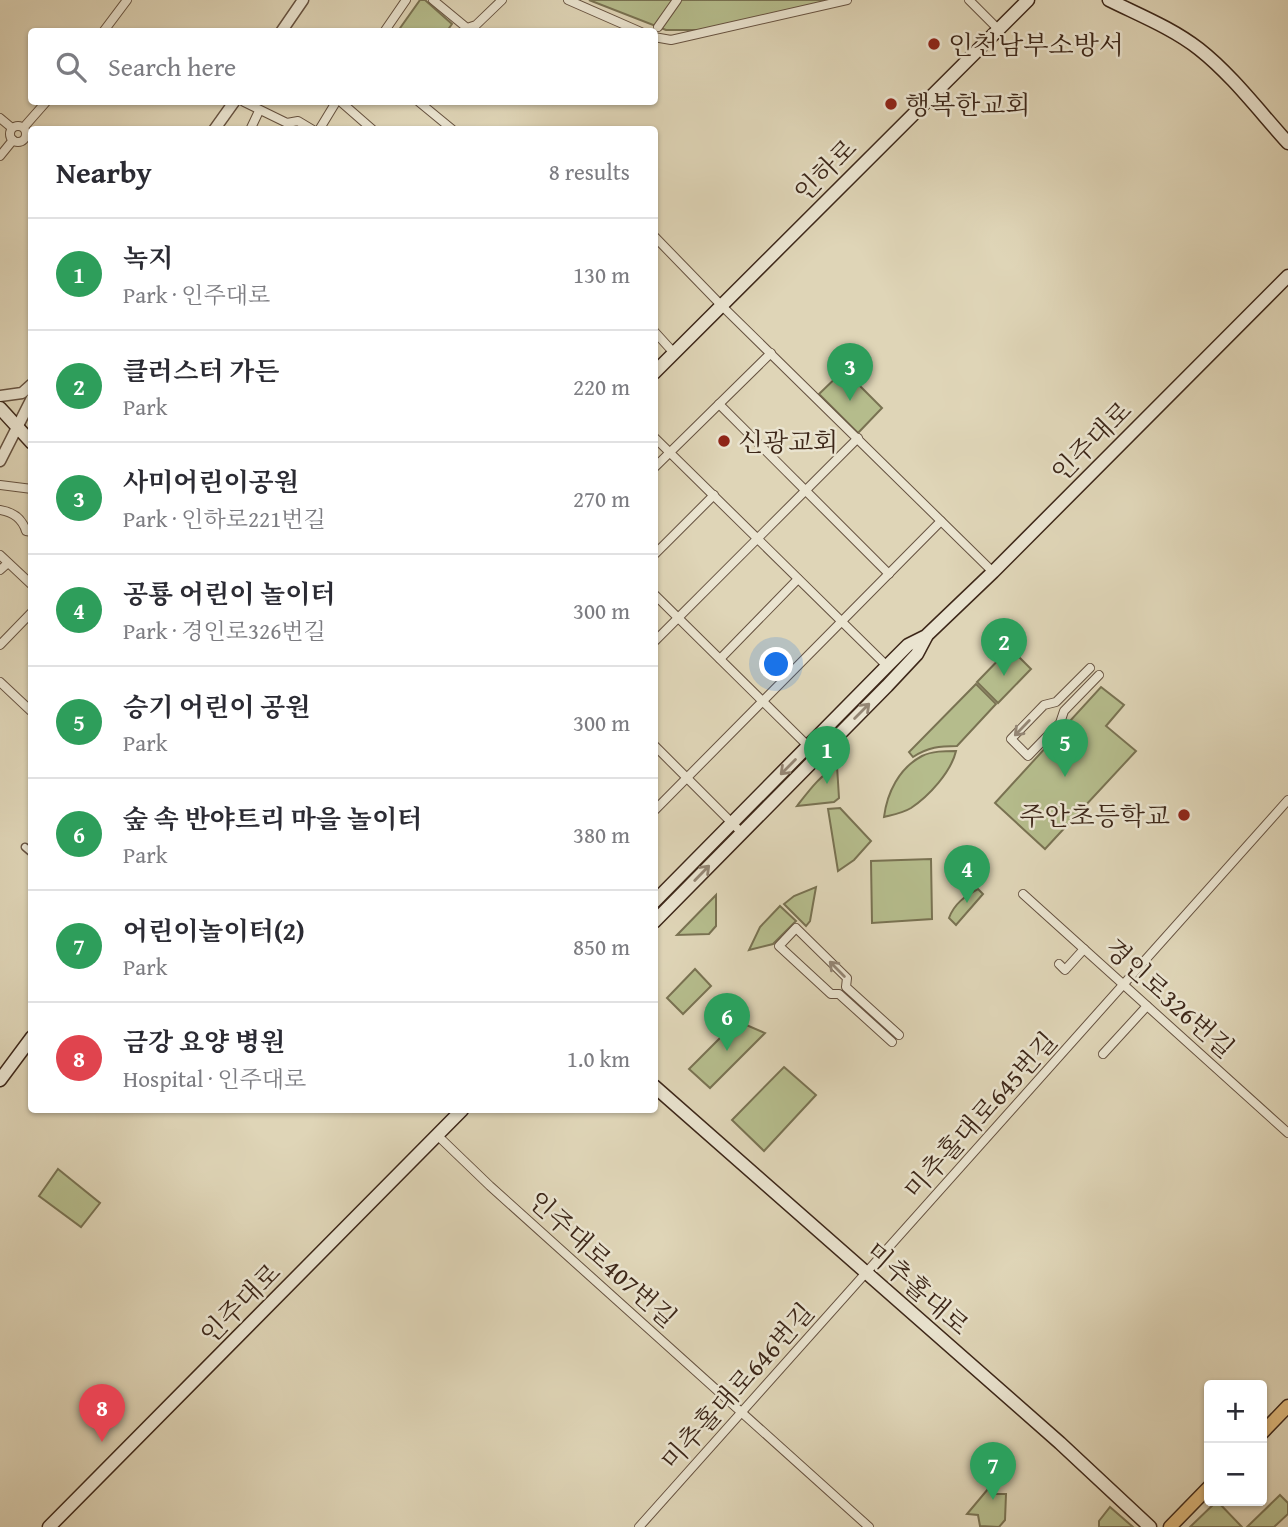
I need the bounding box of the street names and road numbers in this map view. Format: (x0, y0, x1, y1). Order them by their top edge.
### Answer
street label: 인하로 (785, 130, 865, 210)
street label: 인주대로 (1042, 392, 1140, 490)
street label: 경인로326번길 (1096, 929, 1244, 1067)
street label: 미추홀대로645번길 (894, 1023, 1066, 1207)
street label: 인주대로407번길 (520, 1182, 686, 1336)
street label: 미추홀대로 (858, 1232, 978, 1344)
street label: 인주대로 (191, 1254, 289, 1352)
street label: 미추홀대로646번길 (651, 1294, 823, 1478)

